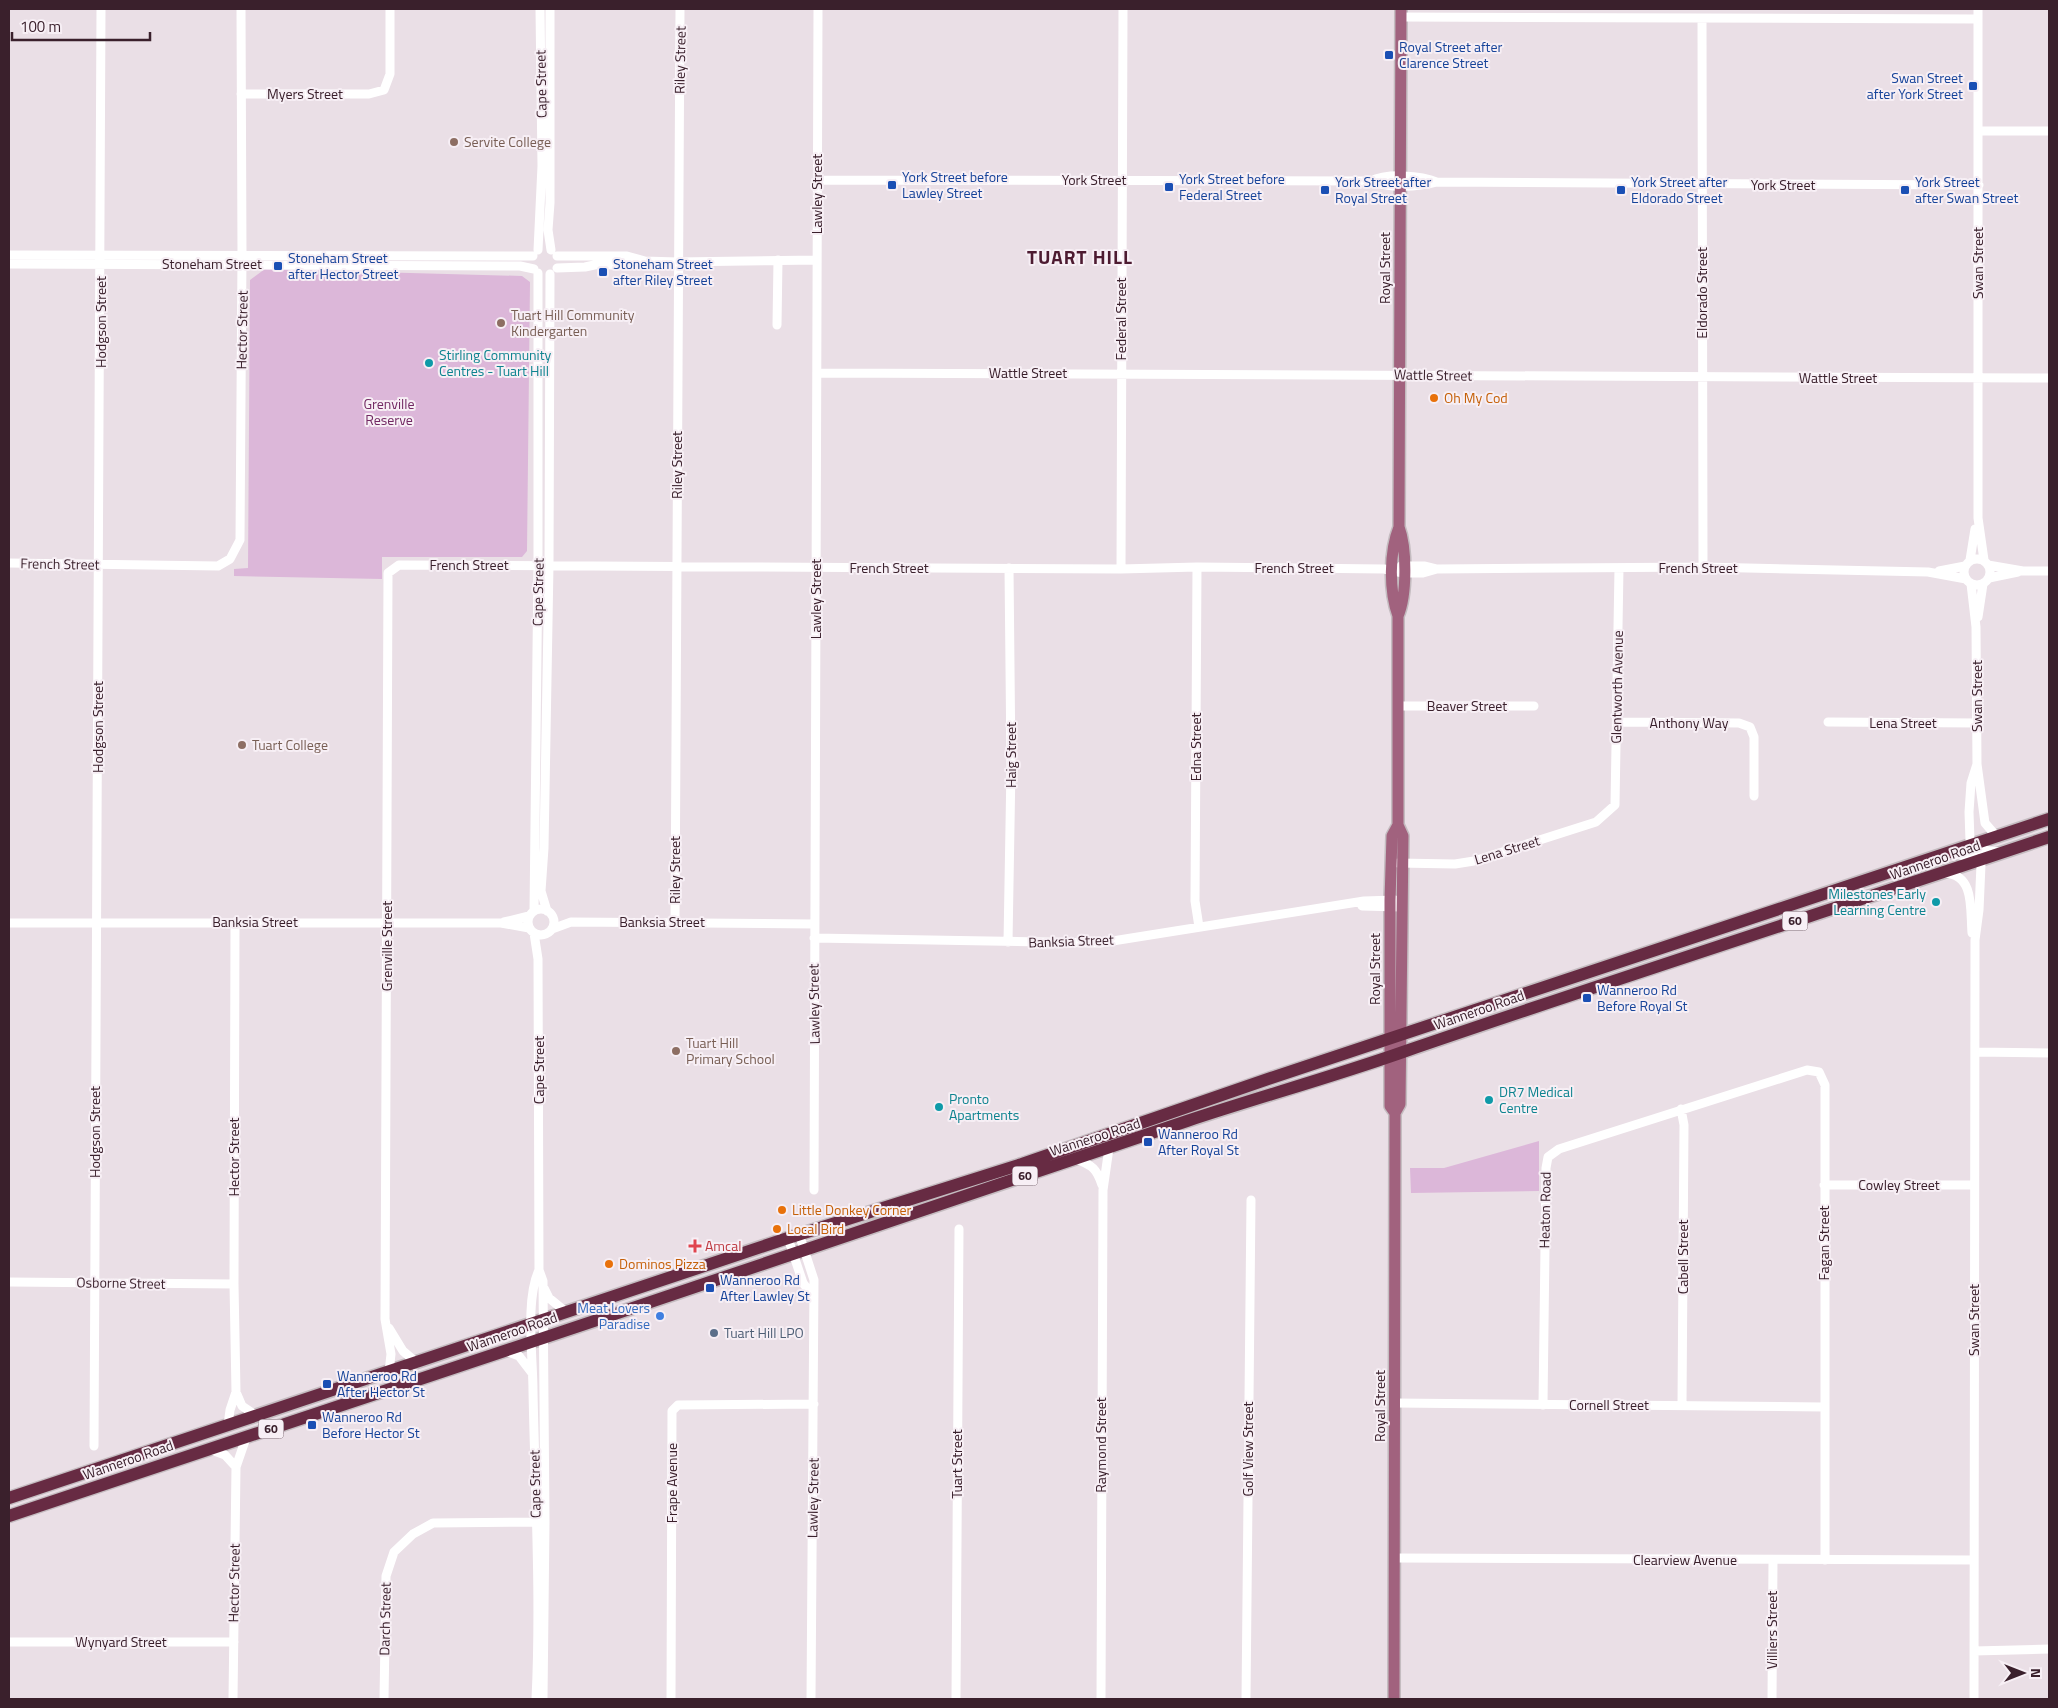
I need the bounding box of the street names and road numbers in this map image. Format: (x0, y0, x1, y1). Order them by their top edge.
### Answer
street label: Riley Street (668, 26, 691, 94)
street label: Cape Street (529, 50, 552, 118)
street label: Myers Street (267, 83, 343, 104)
street label: Lawley Street (806, 154, 827, 234)
street label: York Street (1062, 169, 1126, 190)
street label: York Street (1751, 174, 1815, 195)
street label: Swan Street (1967, 227, 1988, 299)
street label: Royal Street (1374, 232, 1395, 304)
street label: Eldorado Street (1691, 247, 1712, 339)
street label: Stoneham Street (162, 253, 262, 274)
street label: Hodgson Street (90, 276, 111, 368)
street label: Federal Street (1110, 277, 1131, 360)
street label: Hector Street (230, 290, 253, 370)
street label: Wattle Street (989, 362, 1067, 383)
street label: Wattle Street (1394, 363, 1473, 386)
street label: Wattle Street (1799, 367, 1877, 388)
street label: Riley Street (666, 431, 687, 499)
street label: French Street (20, 552, 100, 575)
street label: French Street (429, 554, 509, 575)
street label: French Street (849, 557, 929, 578)
street label: French Street (1254, 557, 1334, 578)
street label: French Street (1658, 557, 1738, 578)
street label: Cape Street (526, 558, 549, 626)
street label: Lawley Street (805, 559, 826, 639)
street label: Glentworth Avenue (1605, 630, 1628, 744)
street label: Swan Street (1966, 660, 1987, 732)
street label: Hodgson Street (87, 681, 108, 773)
street label: Beaver Street (1427, 695, 1507, 716)
street label: Anthony Way (1650, 712, 1729, 733)
street label: Lena Street (1869, 712, 1937, 733)
street label: Edna Street (1185, 713, 1206, 781)
street label: Haig Street (1000, 722, 1021, 788)
street label: Lena Street (1472, 830, 1542, 869)
street label: Wanneroo Road (1887, 834, 1983, 885)
street label: Riley Street (664, 836, 685, 904)
street label: Grenville Street (376, 901, 397, 991)
street label: Banksia Street (212, 911, 298, 932)
street label: Banksia Street (619, 911, 705, 932)
road number: 60 (1782, 911, 1808, 930)
street label: Banksia Street (1028, 929, 1114, 952)
street label: Royal Street (1364, 933, 1385, 1005)
street label: Lawley Street (802, 963, 825, 1044)
street label: Wanneroo Road (1431, 984, 1527, 1035)
street label: Cape Street (528, 1036, 549, 1104)
street label: Hodgson Street (84, 1086, 105, 1178)
street label: Wanneroo Road (1047, 1112, 1143, 1161)
street label: Hector Street (223, 1117, 244, 1196)
road number: 60 (1012, 1166, 1038, 1186)
street label: Heaton Road (1533, 1171, 1556, 1249)
street label: Cowley Street (1858, 1174, 1940, 1195)
street label: Fagan Street (1813, 1206, 1834, 1280)
street label: Cabell Street (1672, 1220, 1693, 1294)
street label: Osborne Street (76, 1271, 166, 1294)
street label: Swan Street (1963, 1284, 1984, 1356)
street label: Wanneroo Road (464, 1306, 560, 1357)
street label: Royal Street (1369, 1370, 1390, 1442)
street label: Cornell Street (1569, 1394, 1649, 1415)
street label: Raymond Street (1090, 1397, 1111, 1493)
street label: Golf View Street (1237, 1401, 1258, 1497)
road number: 60 (258, 1420, 284, 1438)
street label: Tuart Street (946, 1429, 967, 1499)
street label: Wanneroo Road (80, 1434, 176, 1485)
street label: Frape Avenue (661, 1443, 682, 1523)
street label: Cape Street (523, 1450, 546, 1518)
street label: Lawley Street (801, 1457, 824, 1538)
street label: Hector Street (222, 1543, 245, 1623)
street label: Clearview Avenue (1633, 1549, 1737, 1570)
street label: Darch Street (373, 1582, 396, 1656)
street label: Villiers Street (1761, 1591, 1782, 1669)
street label: Wynyard Street (75, 1631, 167, 1652)

